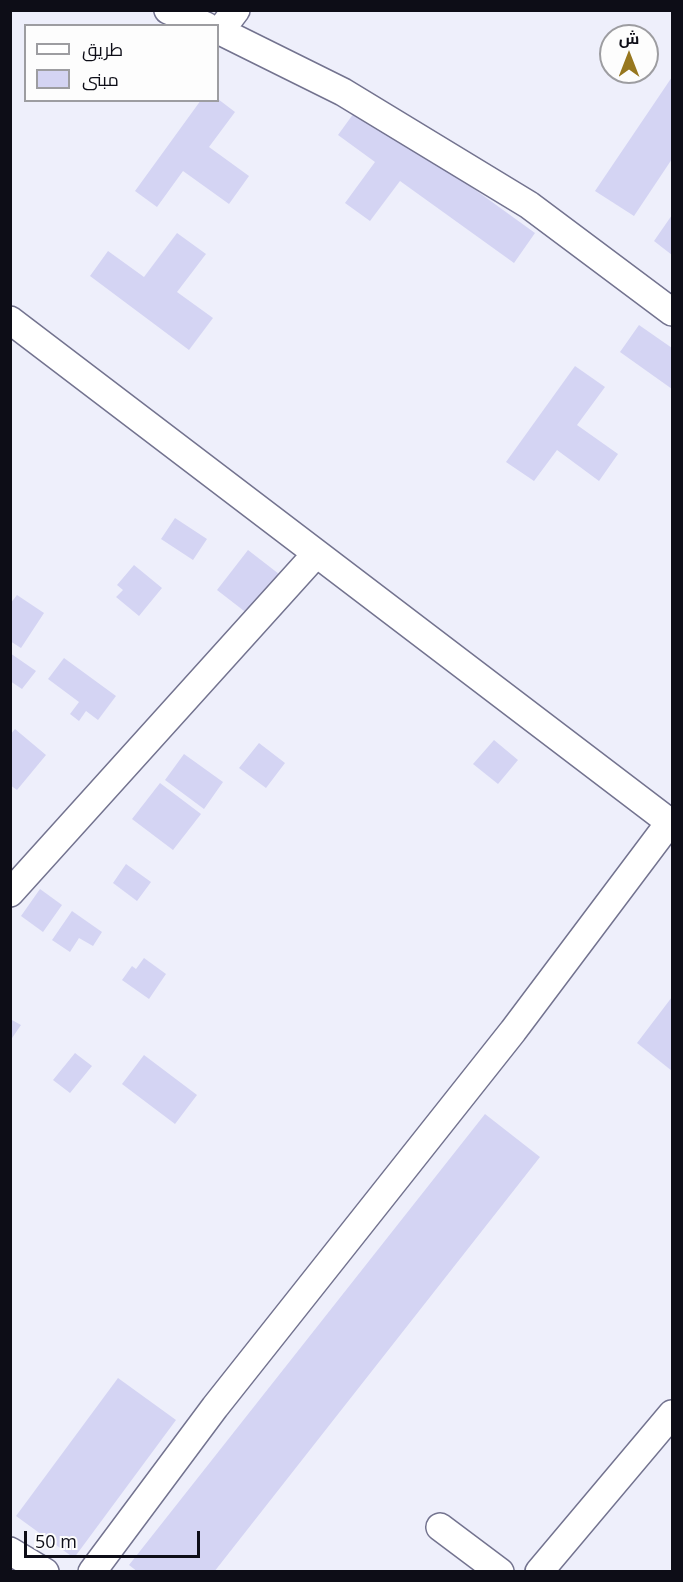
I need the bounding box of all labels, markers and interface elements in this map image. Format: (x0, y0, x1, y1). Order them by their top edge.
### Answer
legend (24, 24, 219, 102)
north arrow (599, 24, 659, 84)
text: ش (619, 27, 639, 49)
text: طريق (82, 37, 123, 61)
text: مبنى (82, 67, 119, 91)
scale bar (27, 1519, 202, 1557)
text: 50 m (35, 1529, 77, 1553)

